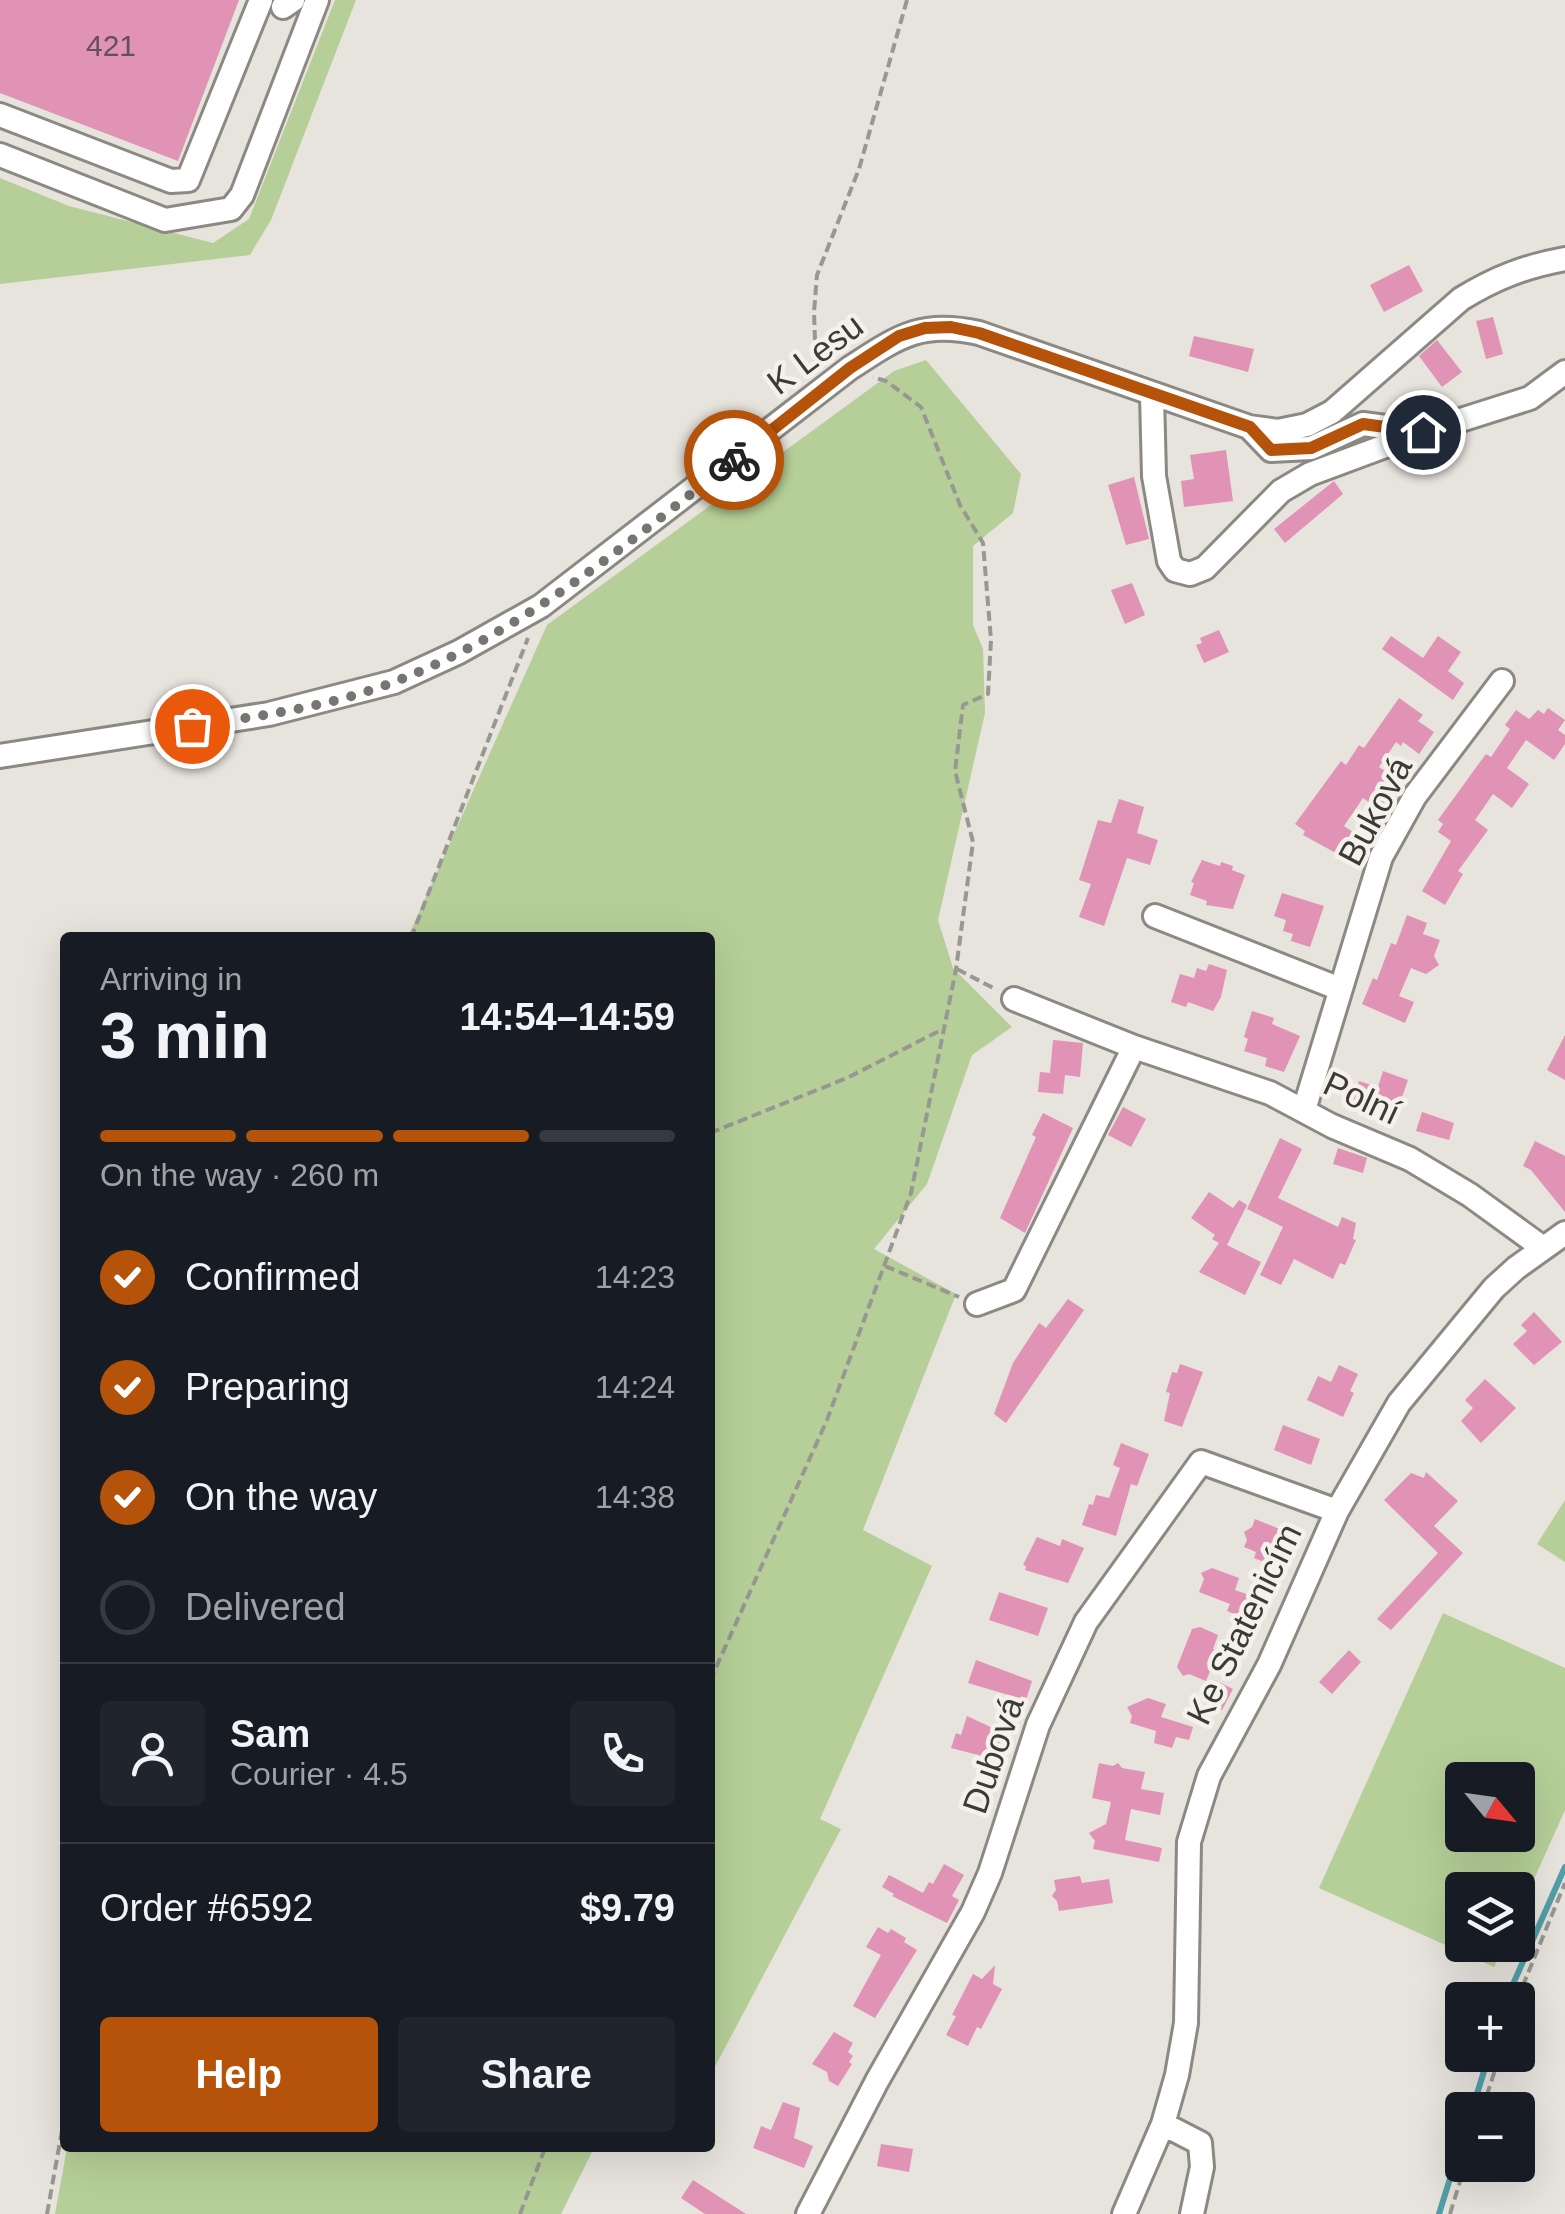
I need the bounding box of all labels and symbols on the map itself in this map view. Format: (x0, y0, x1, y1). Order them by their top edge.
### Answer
house number: 421 (86, 29, 136, 62)
street label: K Lesu (759, 305, 870, 402)
pin (1381, 390, 1466, 475)
courier (684, 410, 784, 510)
pin (150, 684, 235, 769)
street label: Buková (1330, 750, 1419, 871)
street label: Polní (1318, 1063, 1407, 1132)
street label: Ke Statenicím (1178, 1517, 1309, 1730)
street label: Dubová (954, 1691, 1031, 1818)
north arrow (1445, 1762, 1535, 1852)

